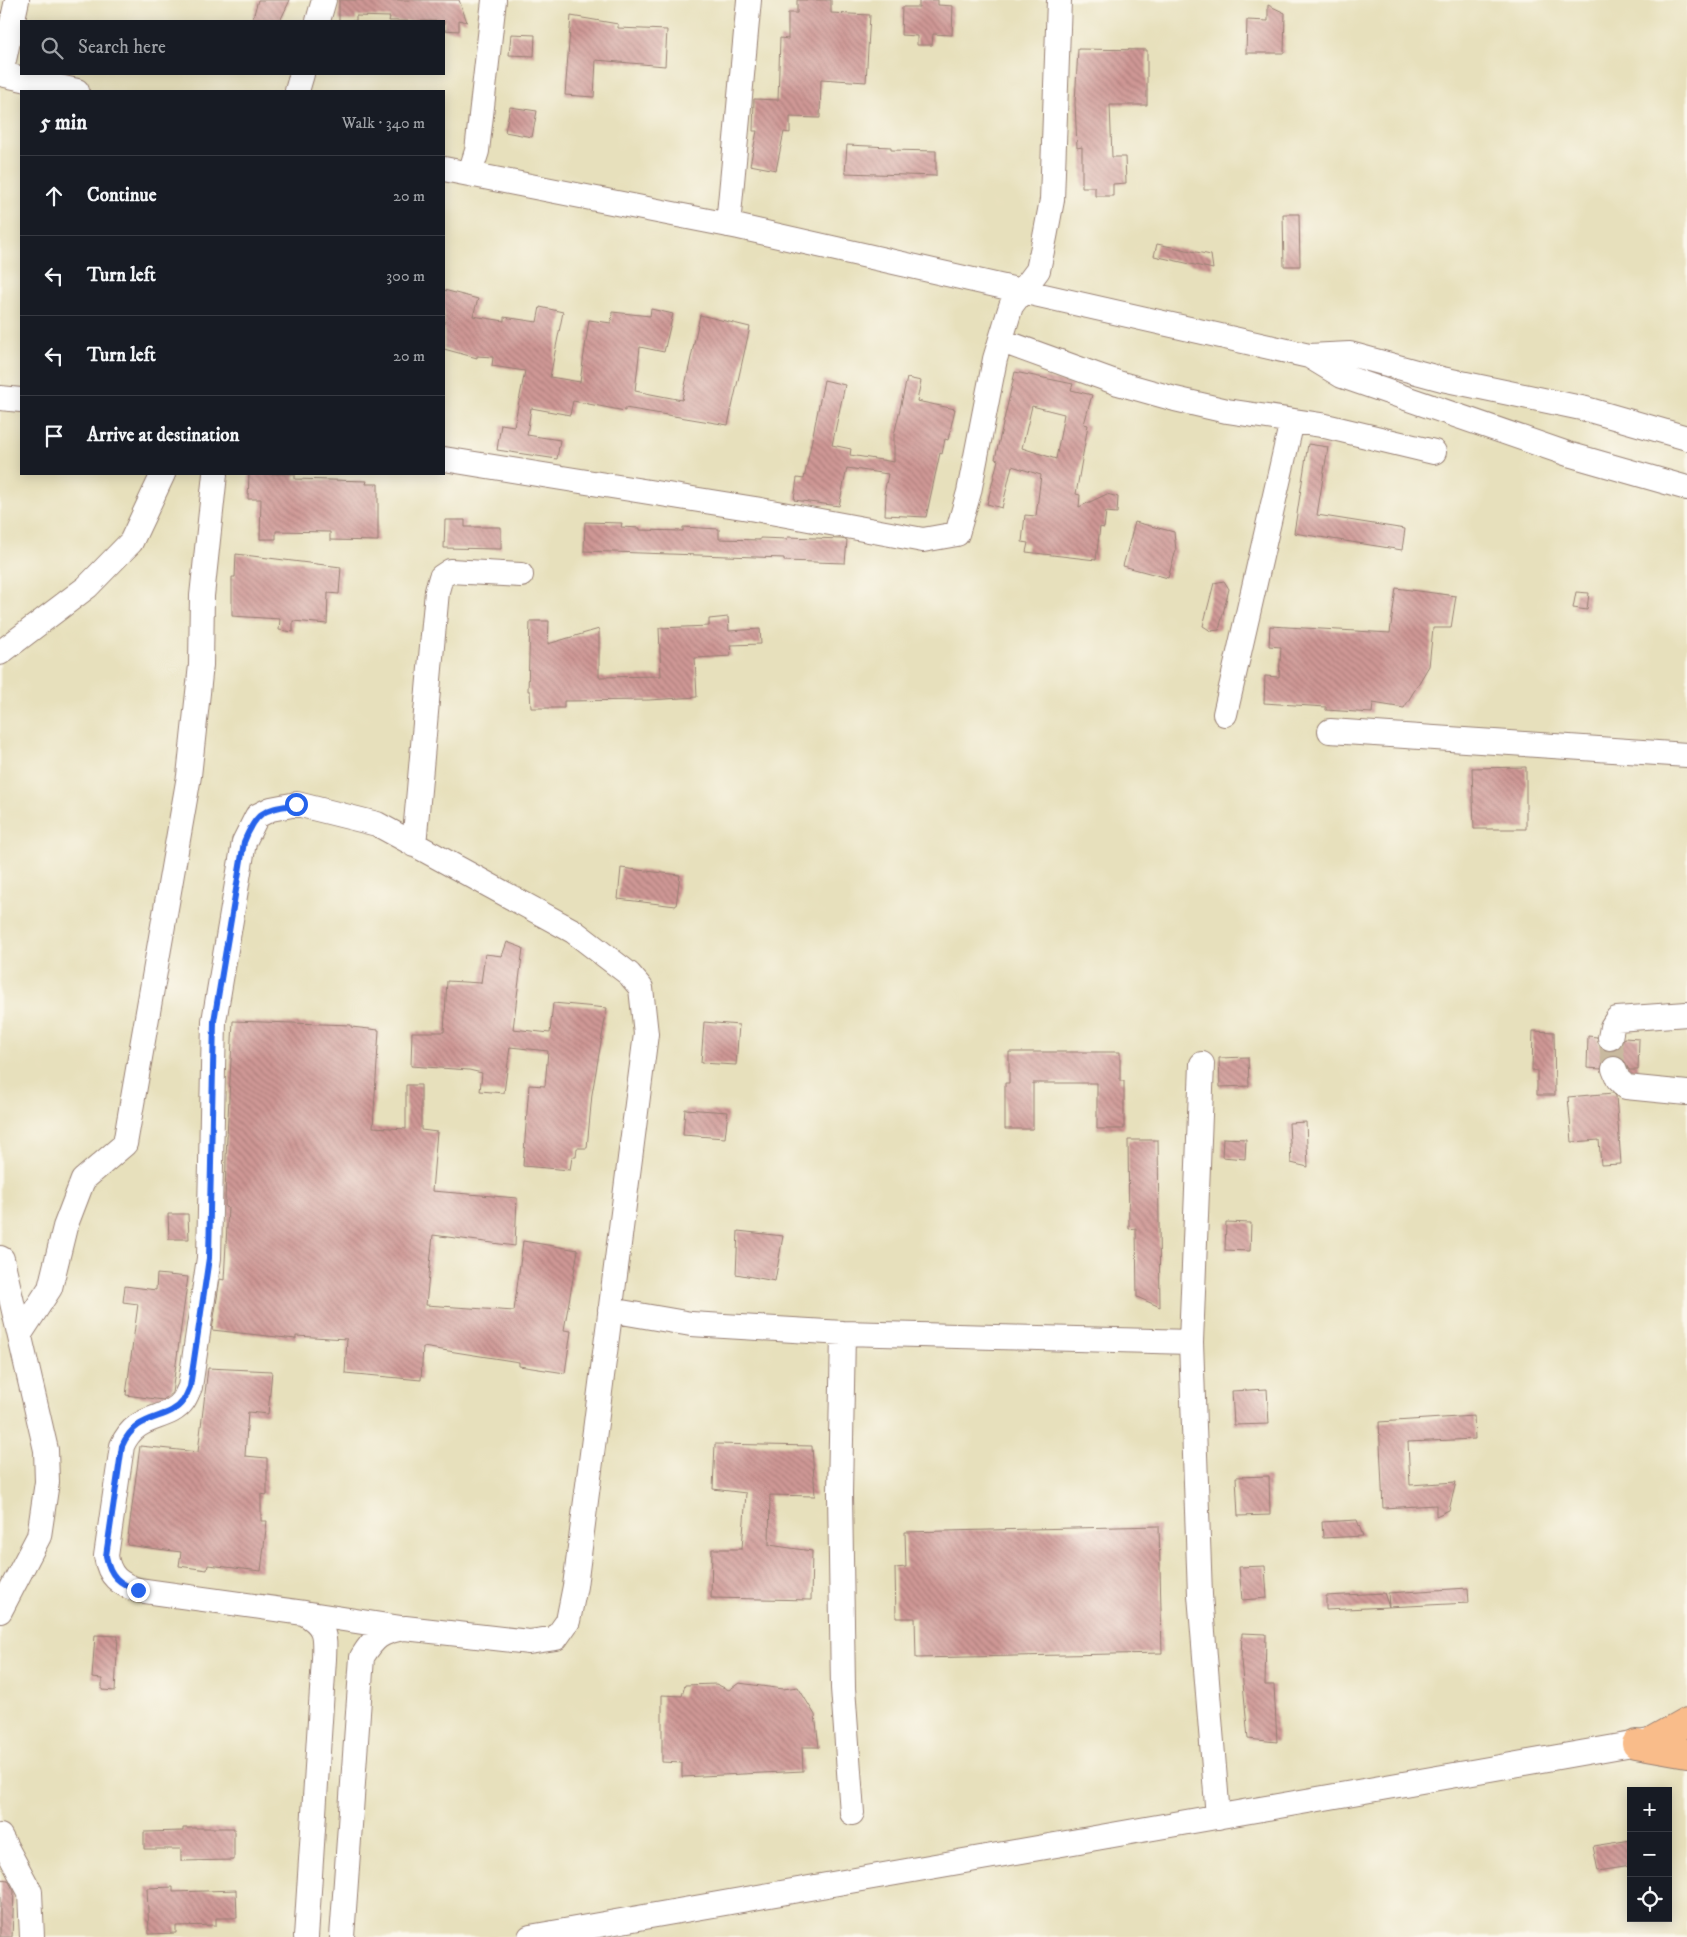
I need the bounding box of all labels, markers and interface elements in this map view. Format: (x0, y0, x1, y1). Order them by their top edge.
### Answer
search box (20, 20, 445, 75)
icon: search (38, 34, 66, 62)
text: Search here (78, 36, 166, 59)
text: 5 min (40, 110, 87, 136)
text: Walk · 340 m (342, 113, 425, 133)
icon: ahead (40, 182, 68, 210)
text: Continue (87, 184, 157, 207)
text: 20 m (393, 186, 425, 206)
icon: left (40, 262, 68, 290)
text: Turn left (87, 264, 156, 287)
text: 300 m (386, 266, 425, 286)
icon: left (40, 342, 68, 370)
text: Turn left (87, 344, 156, 367)
text: 20 m (393, 346, 425, 366)
icon: arrive (40, 422, 68, 450)
text: Arrive at destination (87, 424, 239, 447)
route start (285, 793, 308, 816)
route end (127, 1579, 150, 1602)
map controls (1627, 1787, 1672, 1922)
button: + (1627, 1787, 1672, 1832)
button: − (1627, 1832, 1672, 1877)
button: locate (1627, 1877, 1672, 1922)

